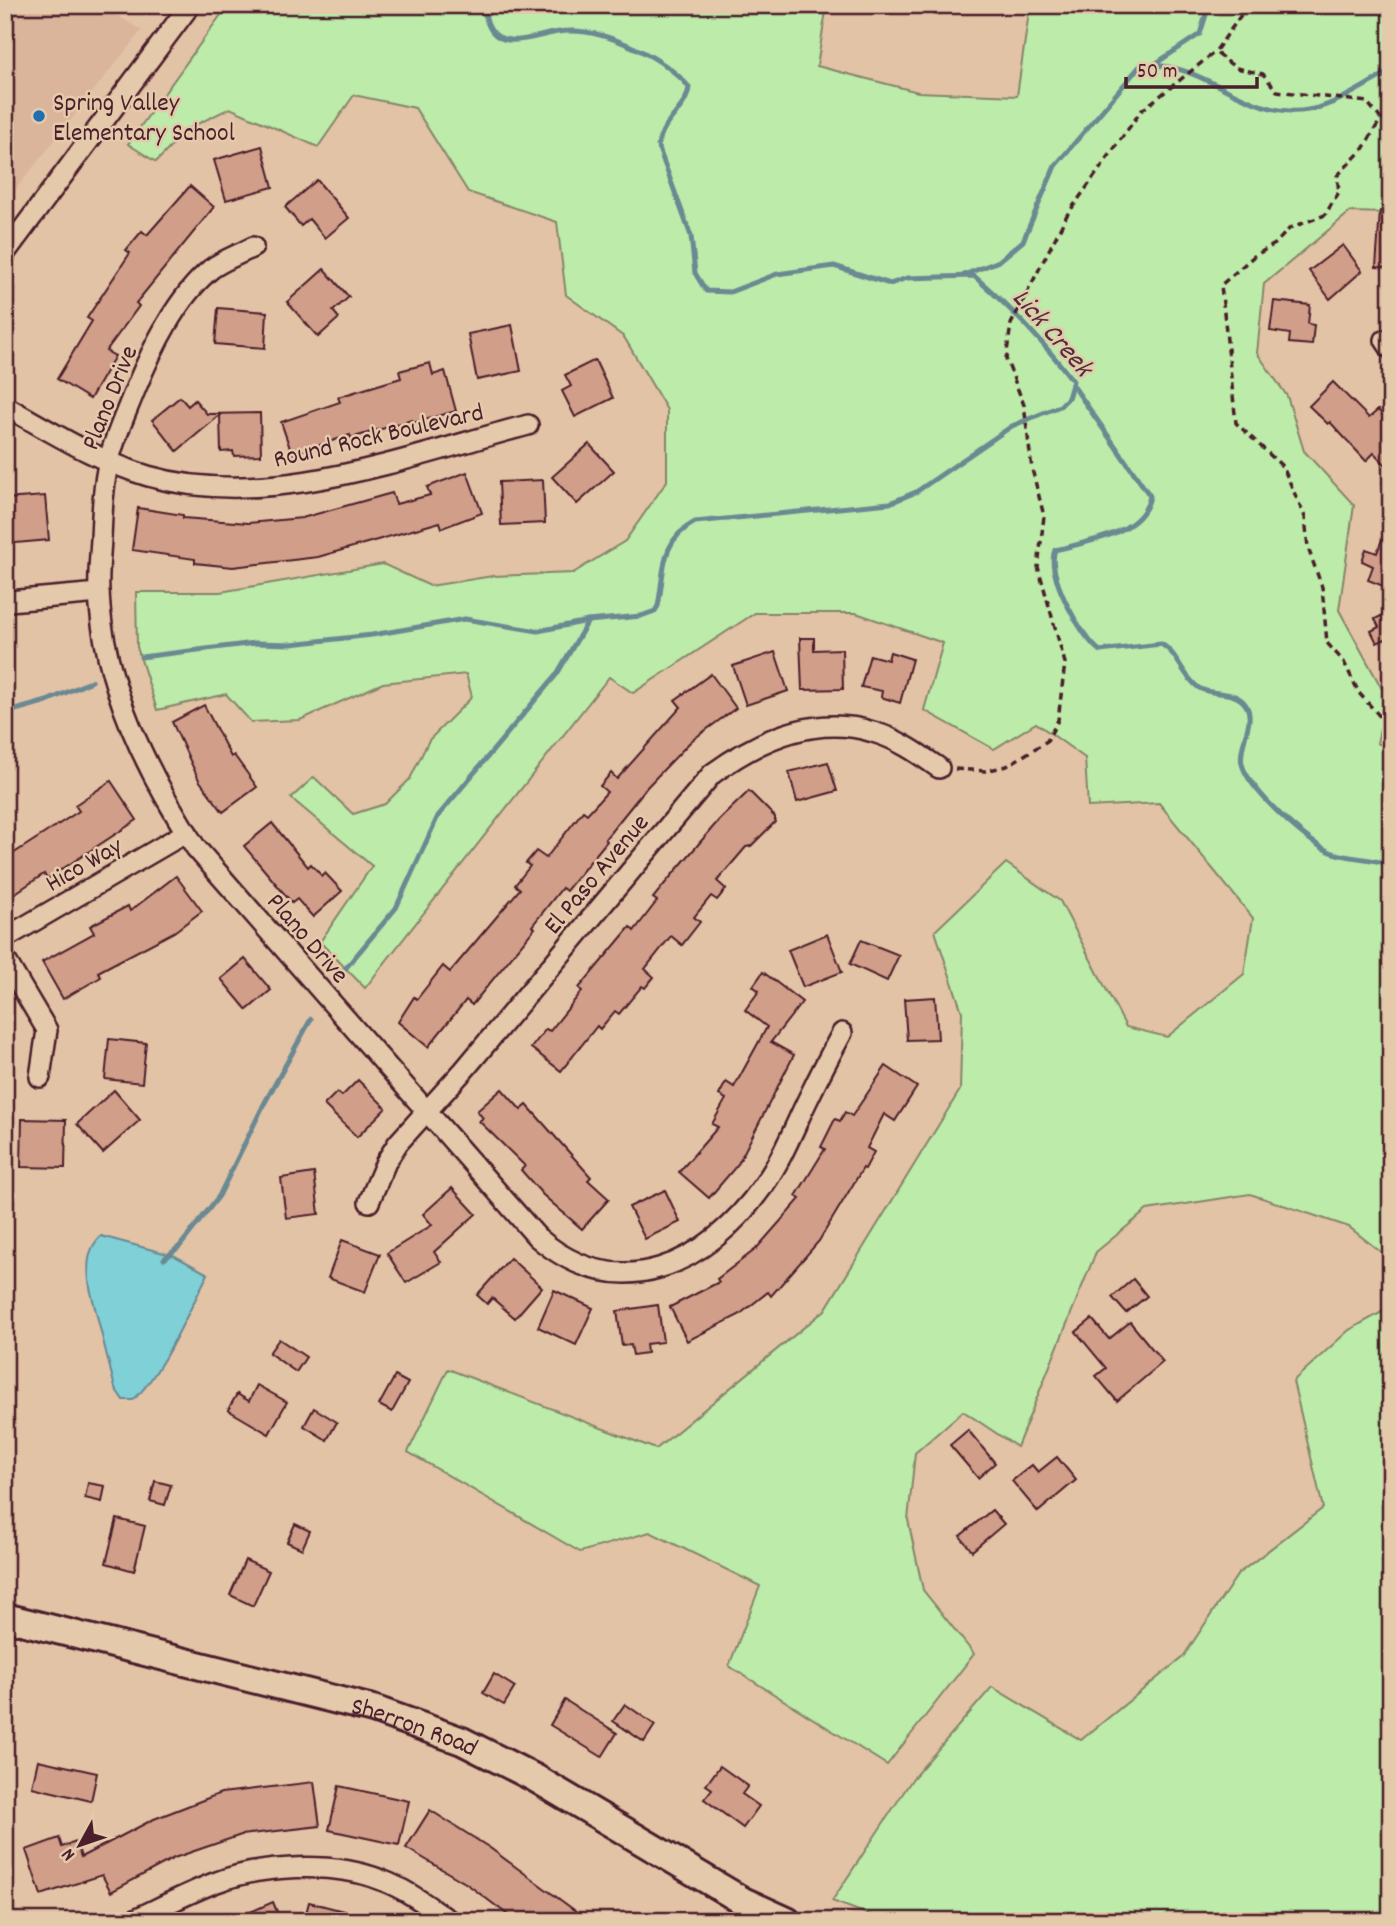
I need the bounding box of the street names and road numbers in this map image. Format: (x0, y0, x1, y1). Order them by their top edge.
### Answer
street label: Plano Drive (74, 340, 149, 456)
street label: Round Rock Boulevard (270, 395, 487, 480)
street label: El Paso Avenue (536, 807, 659, 944)
street label: Hico Way (39, 829, 131, 903)
street label: Plano Drive (256, 886, 356, 993)
street label: Sherron Road (347, 1689, 483, 1768)

